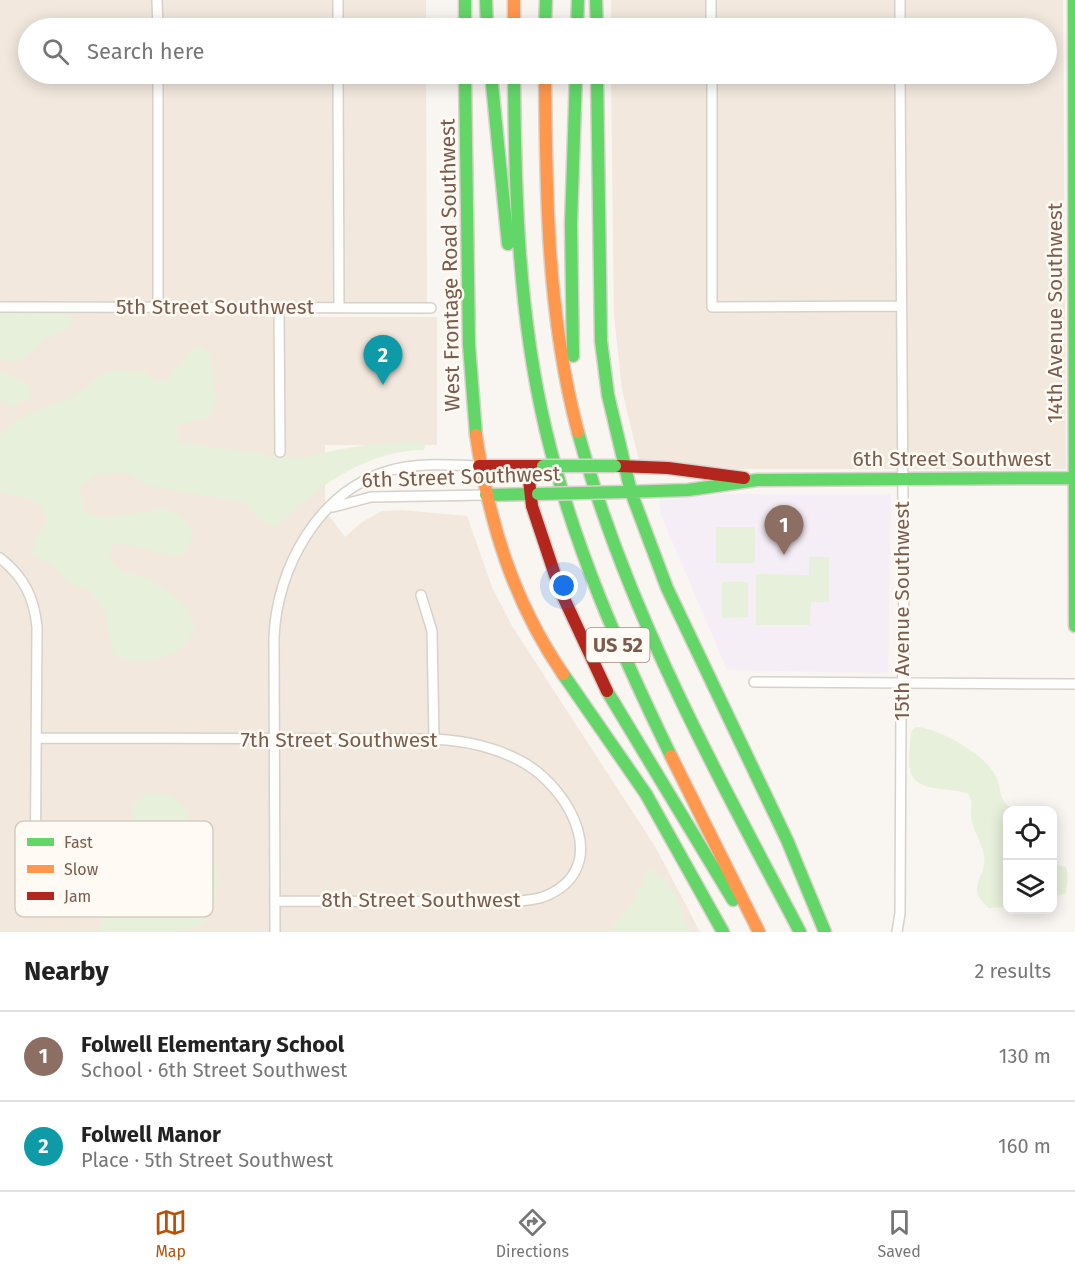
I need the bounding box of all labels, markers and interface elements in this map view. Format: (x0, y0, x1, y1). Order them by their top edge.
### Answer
search box (18, 18, 1057, 84)
icon: search (39, 35, 72, 68)
text: Search here (87, 38, 205, 65)
street label: West Frontage Road Southwest (434, 118, 466, 412)
street label: 14th Avenue Southwest (1042, 202, 1068, 423)
street label: 5th Street Southwest (116, 294, 314, 320)
pin: 2 (364, 336, 403, 385)
street label: 6th Street Southwest (853, 446, 1052, 472)
street label: 6th Street Southwest (361, 461, 561, 493)
street label: 15th Avenue Southwest (889, 501, 915, 721)
pin: 1 (764, 506, 804, 555)
your location (549, 571, 578, 600)
road number: US 52 (586, 628, 650, 662)
street label: 7th Street Southwest (240, 727, 438, 753)
map controls (1003, 806, 1057, 914)
button: locate (1003, 806, 1057, 860)
legend (15, 821, 213, 917)
text: Fast (64, 833, 93, 852)
text: Slow (64, 860, 99, 879)
button: layers (1003, 860, 1057, 914)
text: Jam (64, 887, 91, 906)
street label: 8th Street Southwest (321, 887, 521, 913)
text: Nearby (24, 956, 109, 987)
text: 2 results (974, 959, 1051, 983)
text: Folwell Elementary School (81, 1031, 344, 1058)
text: 1 (39, 1044, 48, 1068)
text: 130 m (999, 1044, 1051, 1068)
text: School · 6th Street Southwest (81, 1058, 347, 1082)
text: Folwell Manor (81, 1121, 221, 1148)
text: 2 (38, 1134, 49, 1158)
text: 160 m (998, 1134, 1051, 1158)
text: Place · 5th Street Southwest (81, 1148, 333, 1172)
tab: Map (154, 1206, 187, 1261)
tab: Directions (496, 1206, 569, 1261)
tab: Saved (877, 1206, 921, 1261)

